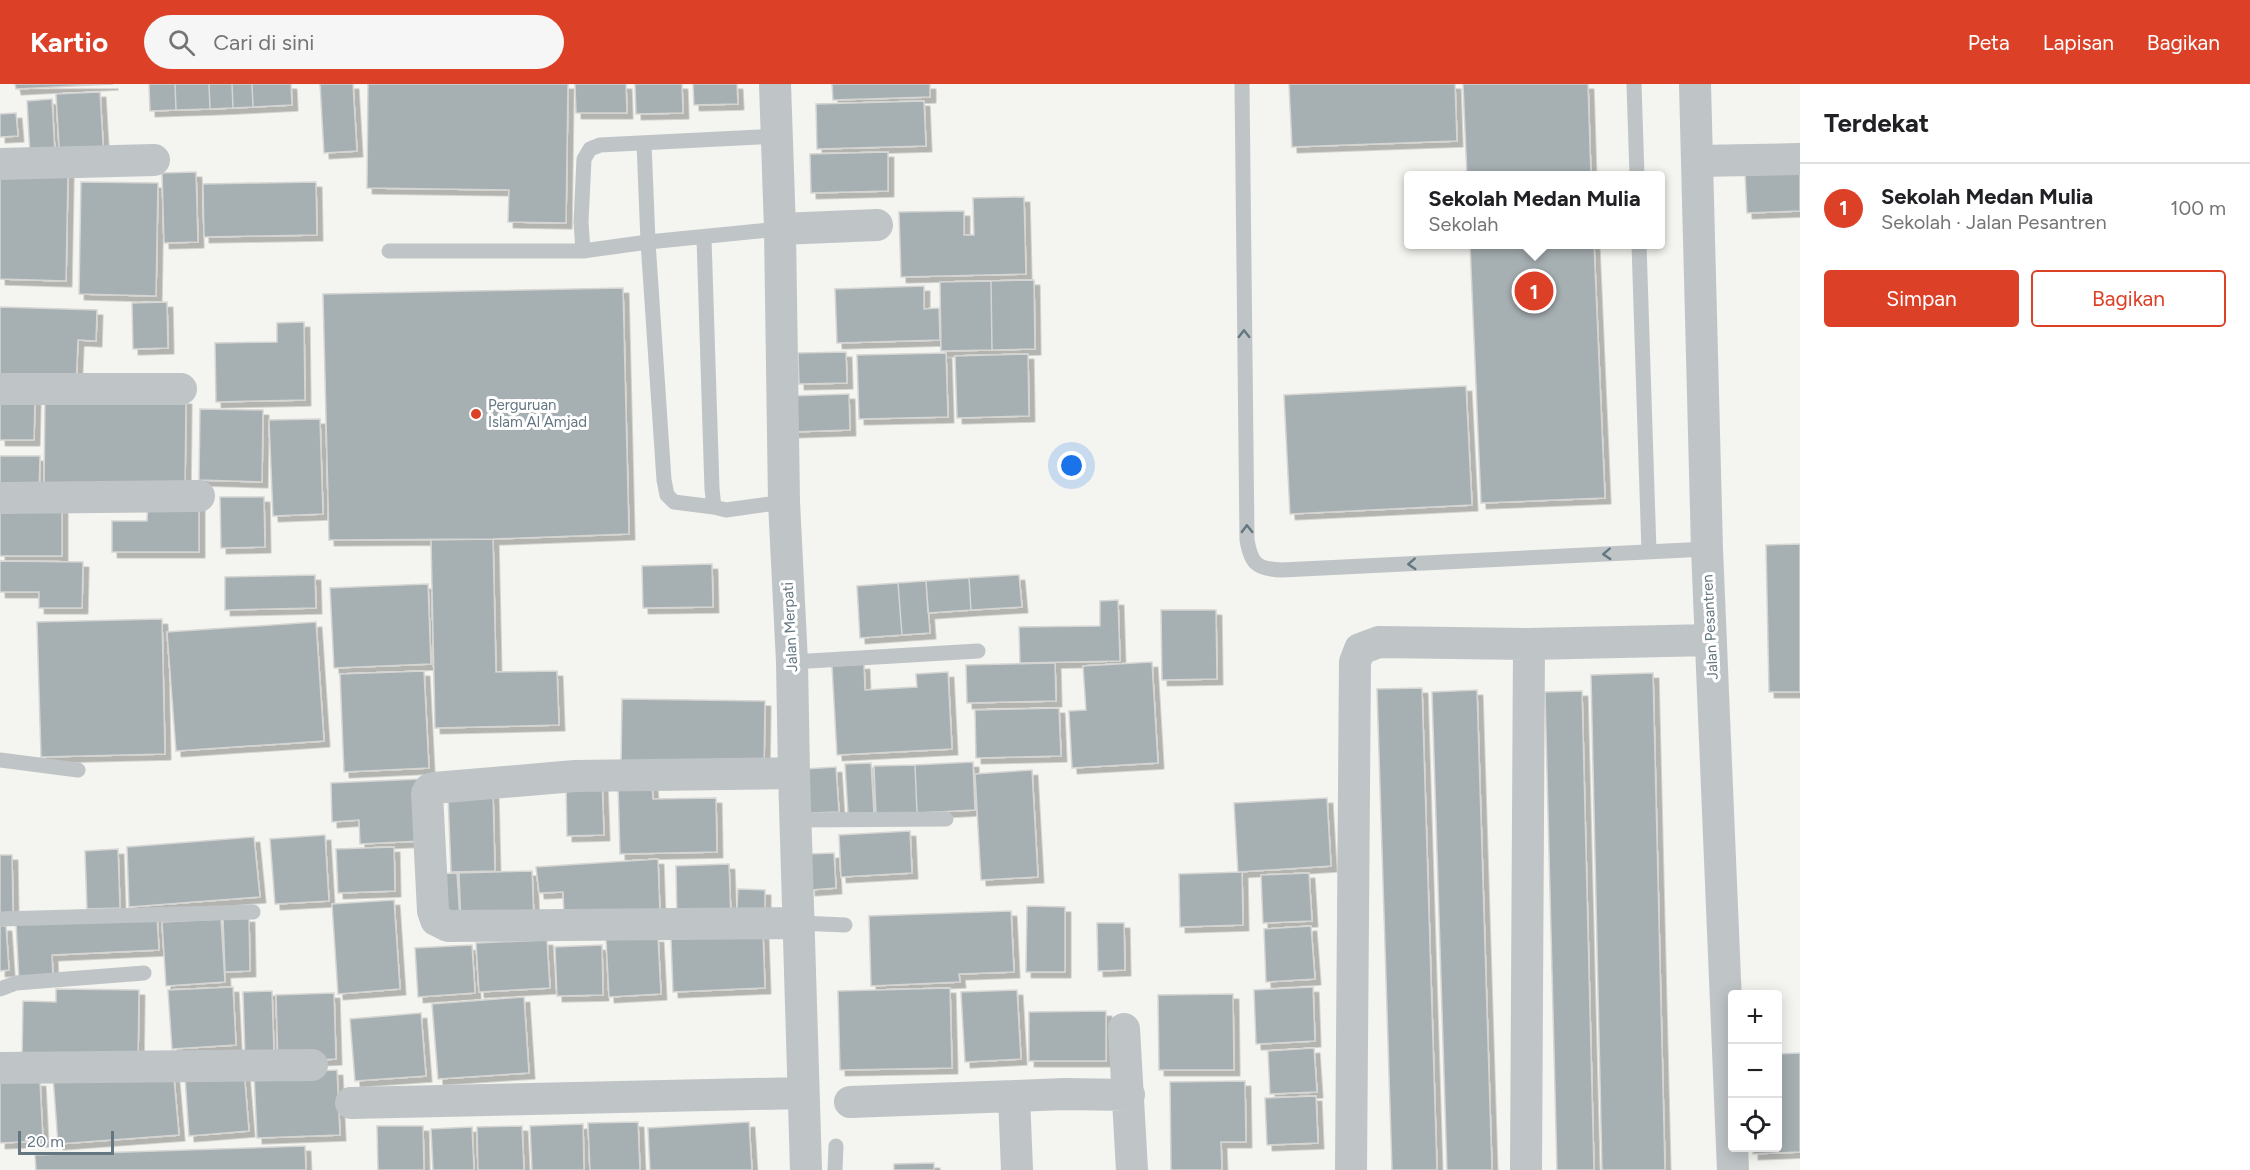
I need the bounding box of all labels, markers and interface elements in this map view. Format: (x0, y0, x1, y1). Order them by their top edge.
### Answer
search box (144, 15, 564, 69)
text: Kartio (30, 25, 108, 59)
icon: search (165, 26, 198, 59)
text: Cari di sini (213, 29, 314, 56)
text: Peta (1968, 30, 2010, 55)
text: Lapisan (2043, 30, 2114, 55)
text: Bagikan (2147, 30, 2220, 55)
text: Terdekat (1824, 107, 1929, 139)
popup (1404, 171, 1665, 249)
text: Sekolah Medan Mulia (1881, 183, 2093, 210)
text: Sekolah Medan Mulia (1428, 185, 1641, 212)
text: 1 (1839, 196, 1848, 220)
text: 100 m (2170, 196, 2226, 220)
text: Sekolah · Jalan Pesantren (1881, 210, 2107, 234)
text: Sekolah (1428, 212, 1498, 236)
pin: 1 (1514, 268, 1553, 314)
button: Simpan (1824, 270, 2019, 327)
button: Bagikan (2031, 270, 2226, 327)
one-way arrow (1238, 329, 1250, 338)
place label: Perguruan Islam Al Amjad (488, 396, 587, 431)
marker: Perguruan Islam Al Amjad (469, 407, 483, 421)
your location (1057, 451, 1086, 480)
one-way arrow (1240, 524, 1253, 533)
one-way arrow (1602, 548, 1611, 561)
one-way arrow (1407, 557, 1416, 570)
street label: Jalan Pesantren (1698, 574, 1722, 680)
street label: Jalan Merpati (779, 582, 801, 672)
map controls (1728, 990, 1782, 1152)
button: + (1728, 990, 1782, 1044)
button: − (1728, 1044, 1782, 1098)
button: locate (1728, 1098, 1782, 1152)
scale bar (18, 1128, 114, 1156)
text: 20 m (27, 1132, 64, 1151)

